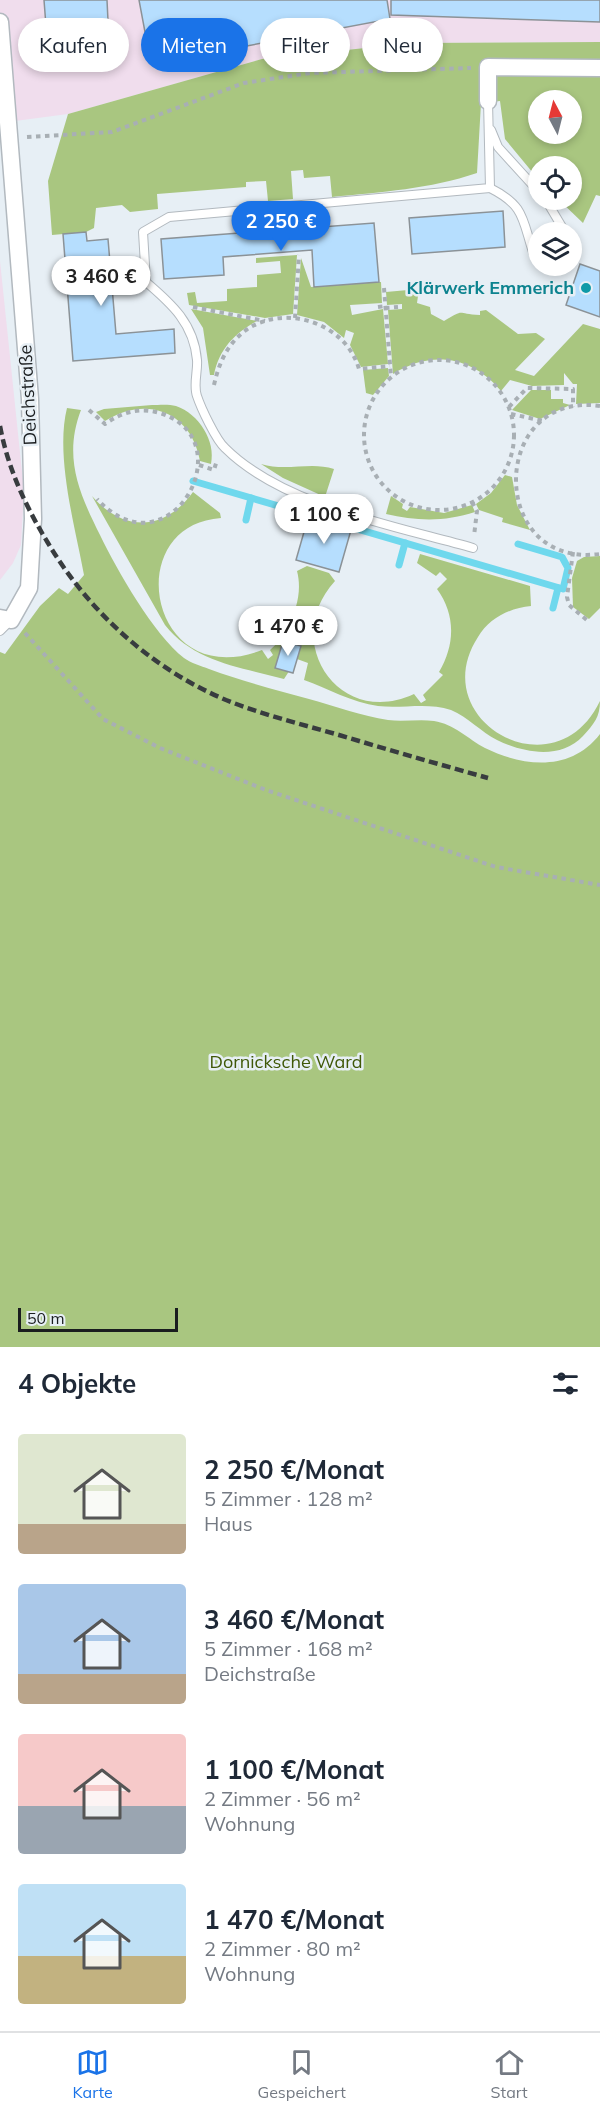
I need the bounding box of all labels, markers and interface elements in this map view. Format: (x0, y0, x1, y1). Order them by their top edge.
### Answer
chip: Kaufen (18, 18, 129, 72)
chip: Mieten (141, 18, 248, 72)
chip: Filter (260, 18, 350, 72)
chip: Neu (362, 18, 443, 72)
north arrow (528, 90, 582, 144)
map controls (528, 90, 582, 276)
button: locate (528, 156, 582, 210)
pin: 2 250 € (226, 201, 336, 252)
text: 2 250 € (246, 208, 316, 233)
button: layers (528, 222, 582, 276)
pin: 3 460 € (46, 256, 156, 307)
text: 3 460 € (66, 263, 136, 288)
place label: Klärwerk Emmerich (406, 276, 574, 299)
marker: Klärwerk Emmerich (579, 281, 593, 295)
street label: Deichstraße (13, 344, 42, 446)
pin: 1 100 € (269, 494, 379, 545)
text: 1 100 € (289, 501, 359, 526)
pin: 1 470 € (233, 606, 343, 657)
text: 1 470 € (253, 613, 323, 638)
park label: Dornicksche Ward (210, 1050, 362, 1073)
scale bar (18, 1305, 178, 1332)
text: 50 m (27, 1308, 64, 1328)
text: 4 Objekte (18, 1367, 136, 1400)
icon: filters (549, 1367, 582, 1400)
text: 2 250 €/Monat (204, 1453, 384, 1486)
icon: home (66, 1458, 138, 1530)
text: 5 Zimmer · 128 m² (204, 1486, 373, 1511)
text: Haus (204, 1511, 253, 1536)
text: 3 460 €/Monat (204, 1603, 384, 1636)
icon: home (66, 1608, 138, 1680)
text: 5 Zimmer · 168 m² (204, 1636, 373, 1661)
text: Deichstraße (204, 1661, 316, 1686)
text: 1 100 €/Monat (204, 1753, 384, 1786)
icon: home (66, 1758, 138, 1830)
text: 2 Zimmer · 56 m² (204, 1786, 361, 1811)
text: Wohnung (204, 1811, 295, 1836)
text: 1 470 €/Monat (204, 1903, 384, 1936)
icon: home (66, 1908, 138, 1980)
text: 2 Zimmer · 80 m² (204, 1936, 361, 1961)
text: Wohnung (204, 1961, 295, 1986)
tab: Karte (72, 2046, 113, 2102)
tab: Gespeichert (257, 2046, 346, 2102)
tab: Start (491, 2046, 528, 2102)

